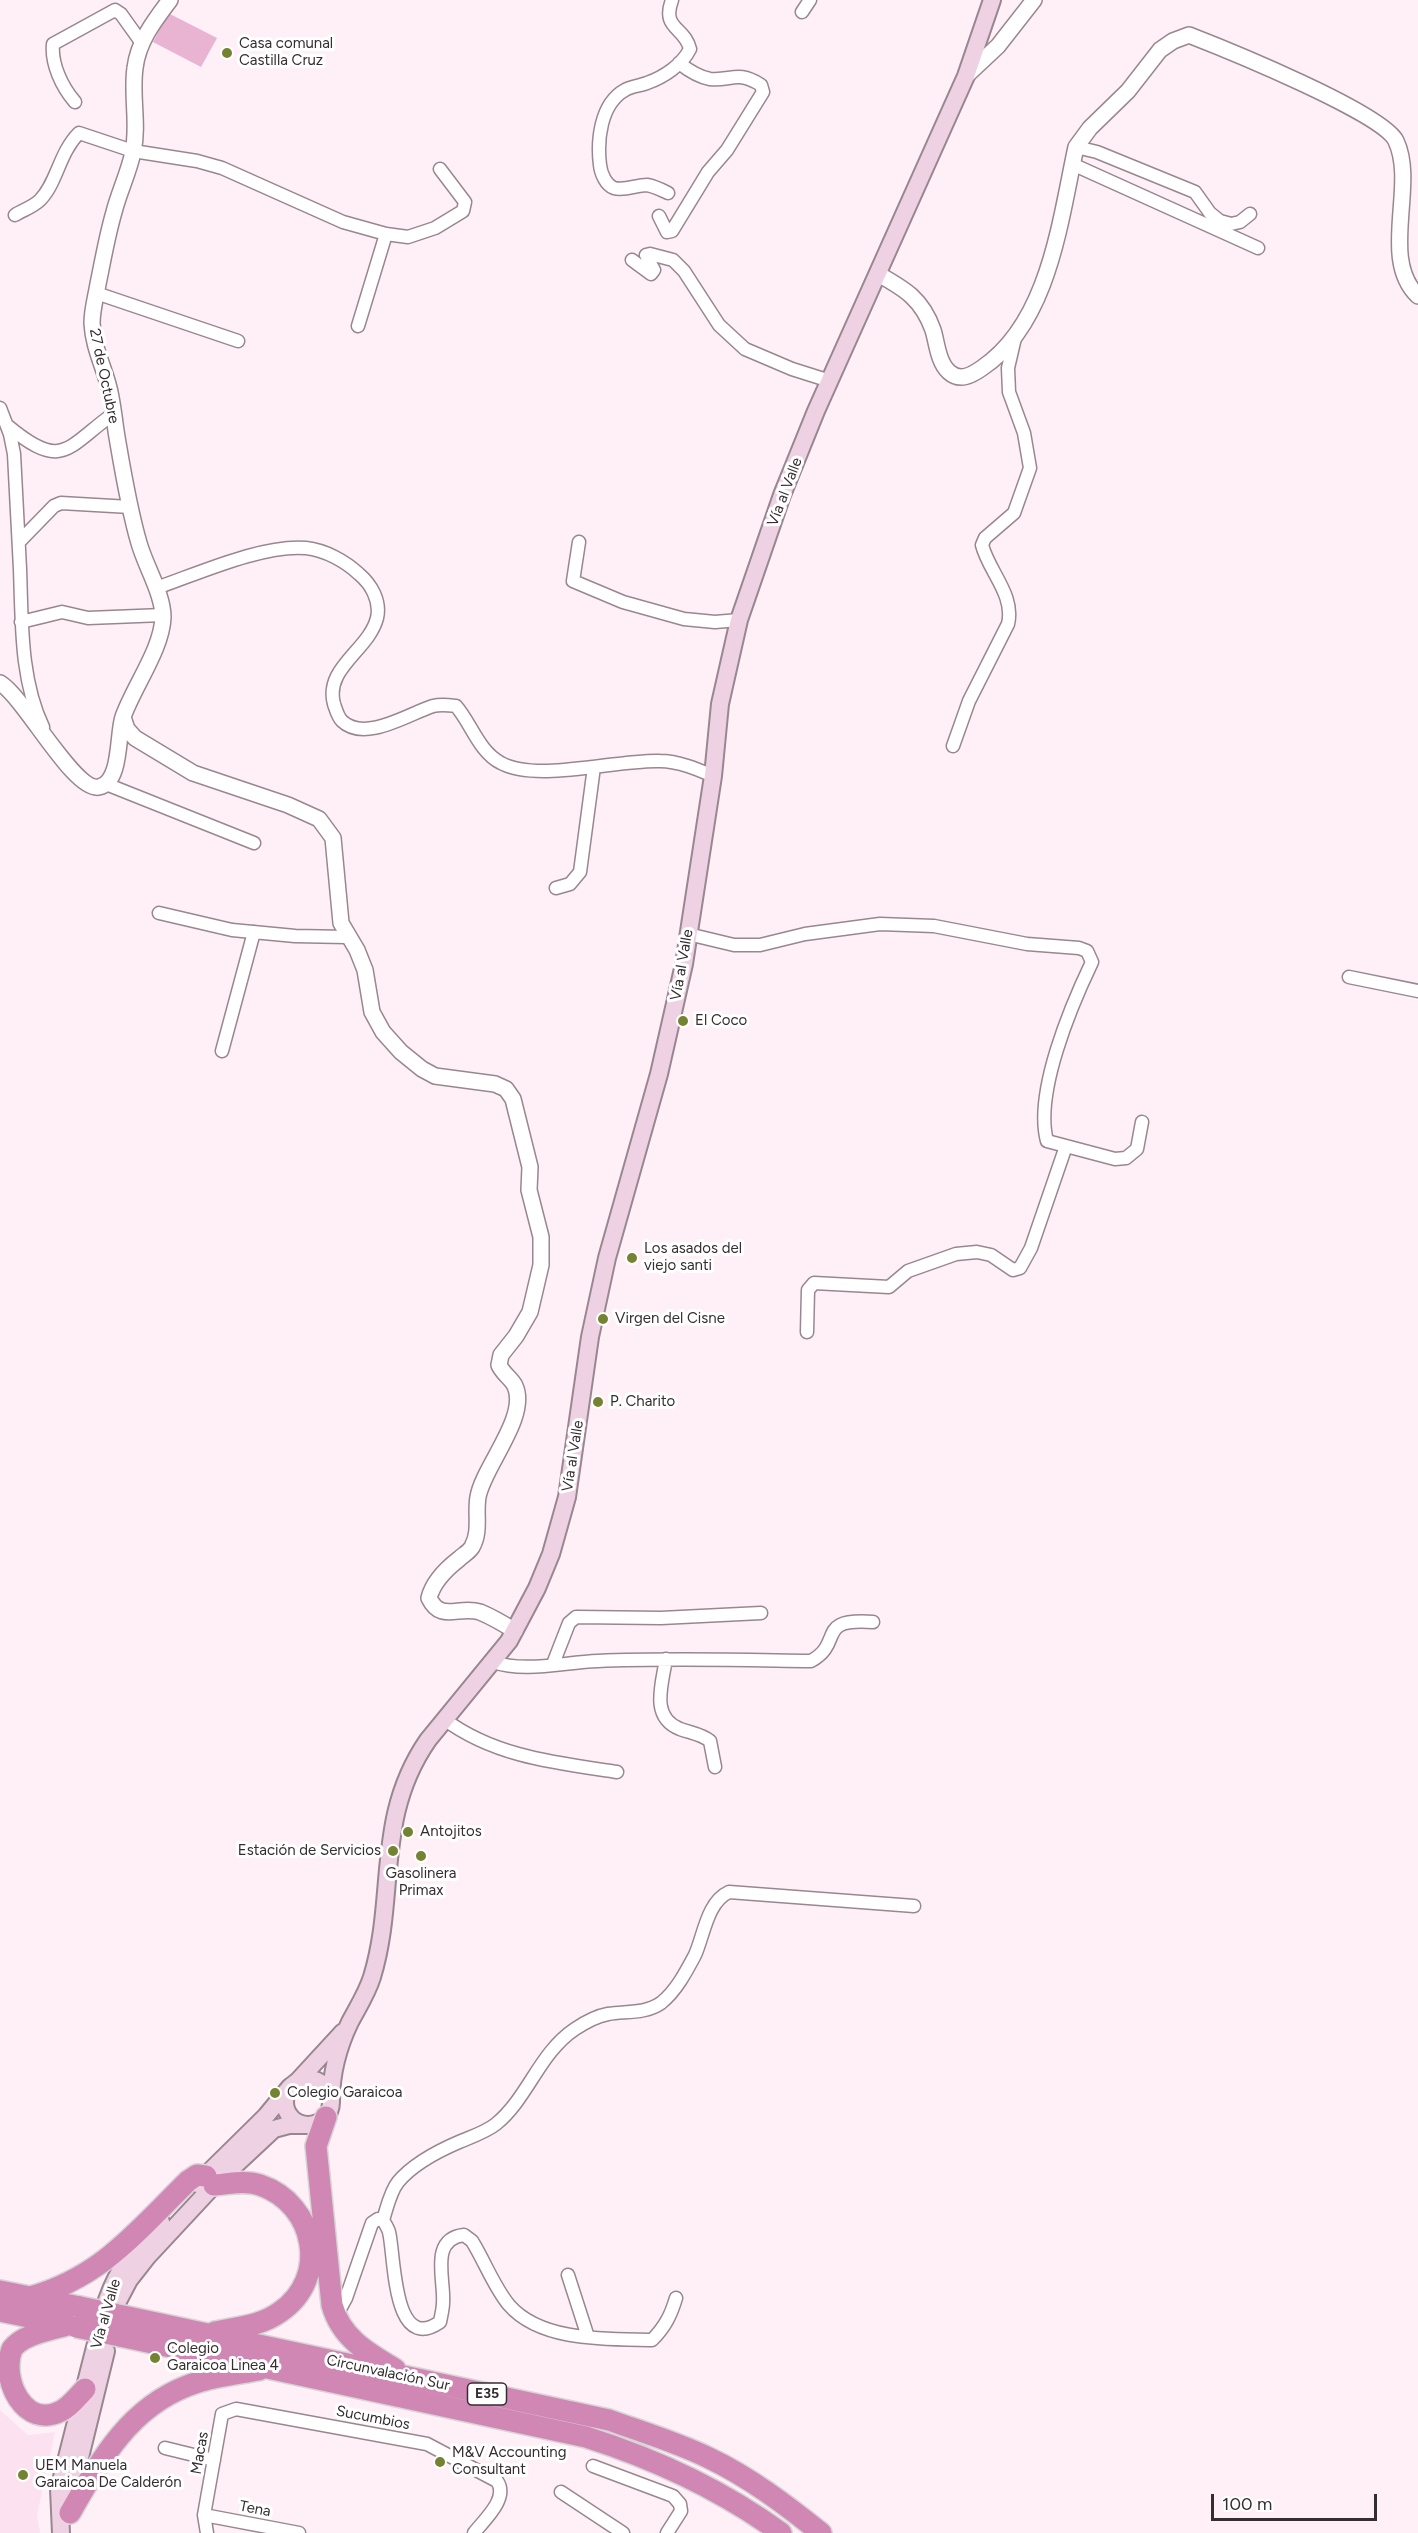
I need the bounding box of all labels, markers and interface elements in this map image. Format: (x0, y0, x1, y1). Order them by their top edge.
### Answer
place label: Casa comunal Castilla Cruz (239, 35, 333, 70)
marker: Casa comunal Castilla Cruz (220, 46, 234, 60)
street label: 27 de Octubre (85, 327, 123, 425)
street label: Vía al Valle (764, 455, 806, 529)
street label: Vía al Valle (667, 928, 697, 1002)
place label: El Coco (695, 1012, 747, 1030)
marker: El Coco (676, 1014, 690, 1028)
place label: Los asados del viejo santi (644, 1240, 742, 1275)
marker: Los asados del viejo santi (625, 1251, 639, 1265)
place label: Virgen del Cisne (615, 1310, 725, 1328)
marker: Virgen del Cisne (596, 1312, 610, 1326)
place label: P. Charito (610, 1393, 675, 1411)
marker: P. Charito (591, 1395, 605, 1409)
street label: Vía al Valle (558, 1419, 588, 1493)
place label: Antojitos (420, 1823, 482, 1841)
marker: Antojitos (401, 1825, 415, 1839)
place label: Estación de Servicios (238, 1842, 381, 1860)
marker: Estación de Servicios (386, 1844, 400, 1858)
marker: Gasolinera Primax (414, 1849, 428, 1863)
place label: Gasolinera Primax (386, 1865, 456, 1900)
place label: Colegio Garaicoa (287, 2084, 402, 2102)
marker: Colegio Garaicoa (268, 2086, 282, 2100)
street label: Vía al Valle (87, 2277, 125, 2351)
place label: Colegio Garaicoa Linea 4 (167, 2340, 279, 2375)
marker: Colegio Garaicoa Linea 4 (148, 2351, 162, 2365)
street label: Circunvalación Sur (325, 2351, 451, 2395)
road number: E35 (468, 2383, 506, 2405)
street label: Sucumbios (335, 2402, 411, 2434)
street label: Macas (187, 2430, 213, 2476)
place label: M&V Accounting Consultant (452, 2444, 566, 2479)
marker: M&V Accounting Consultant (433, 2455, 447, 2469)
place label: UEM Manuela Garaicoa De Calderón (35, 2457, 182, 2492)
marker: UEM Manuela Garaicoa De Calderón (16, 2468, 30, 2482)
scale bar (1214, 2482, 1380, 2520)
text: 100 m (1222, 2493, 1272, 2515)
street label: Tena (238, 2497, 272, 2521)

